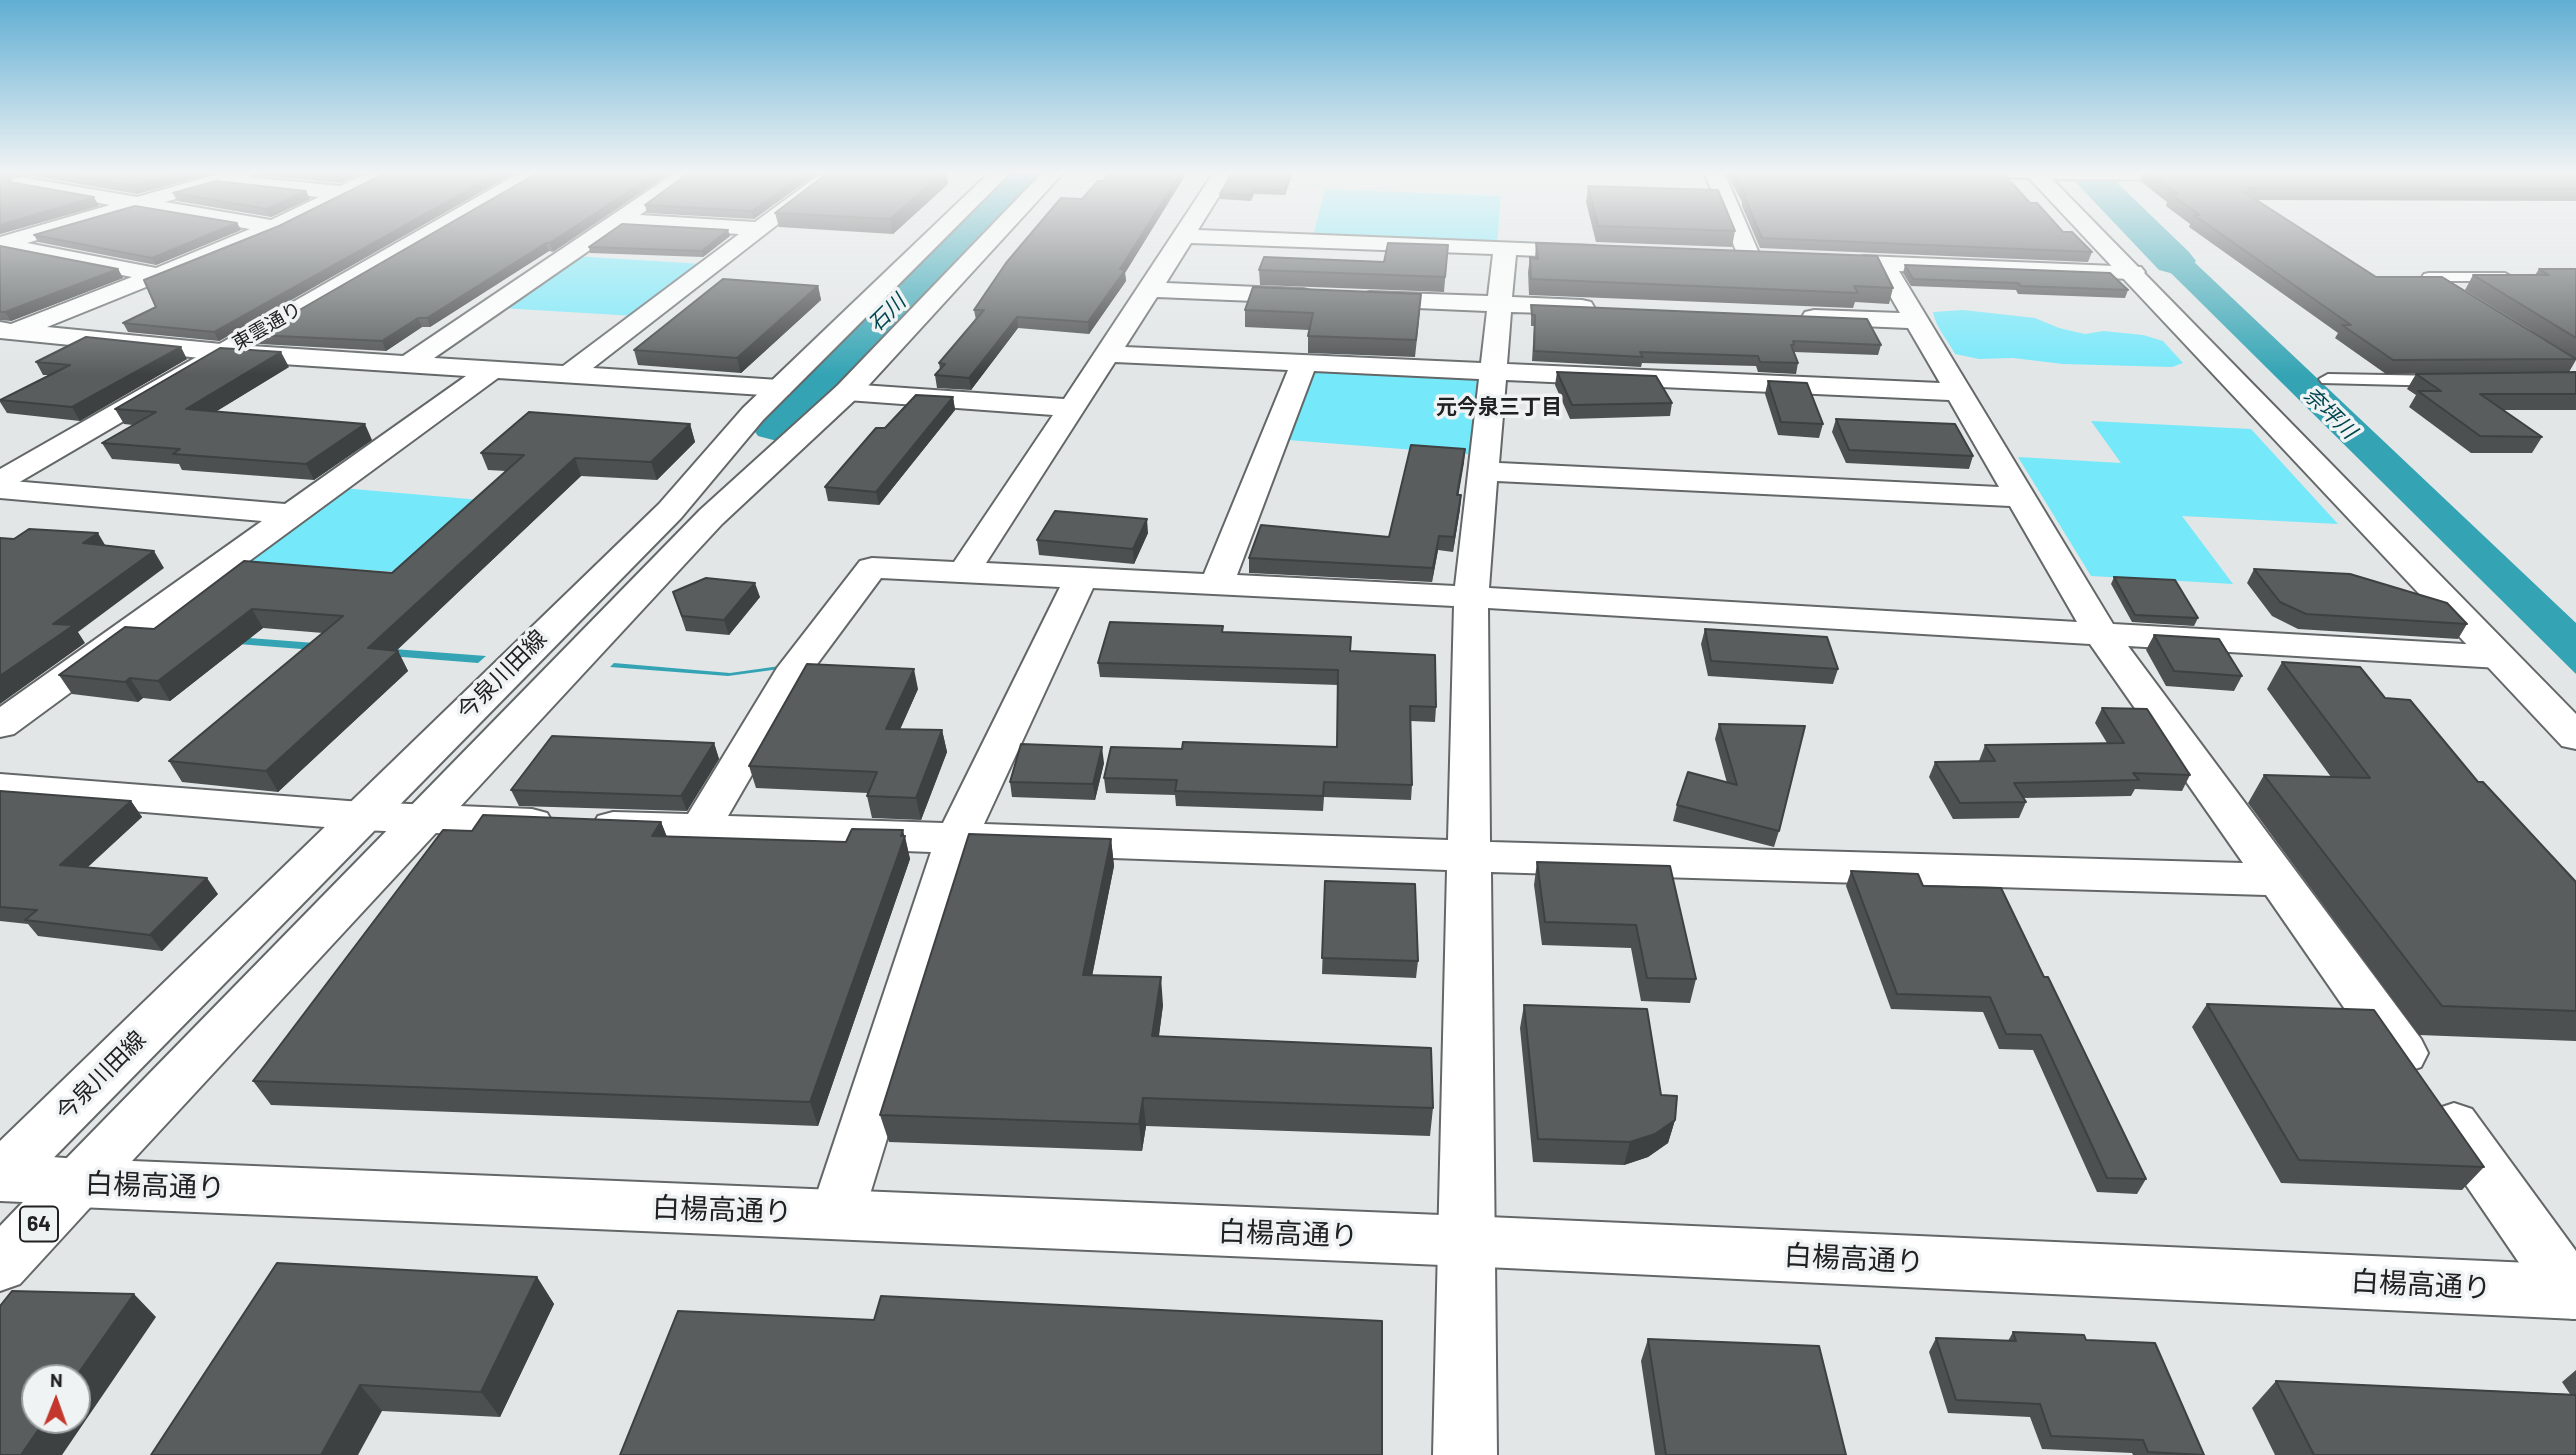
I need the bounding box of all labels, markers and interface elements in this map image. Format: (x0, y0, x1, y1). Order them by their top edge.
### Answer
water label: 石川 (863, 289, 911, 337)
street label: 東雲通り (228, 297, 306, 355)
water label: 奈坪川 (2299, 382, 2361, 444)
district label: 元今泉三丁目 (1436, 394, 1562, 420)
street label: 今泉川田線 (452, 625, 552, 725)
street label: 今泉川田線 (51, 1026, 151, 1126)
street label: 白楊高通り (84, 1167, 226, 1205)
street label: 白楊高通り (651, 1191, 793, 1229)
road number: 64 (20, 1206, 58, 1242)
street label: 白楊高通り (1217, 1215, 1359, 1253)
street label: 白楊高通り (1783, 1239, 1925, 1279)
street label: 白楊高通り (2350, 1265, 2492, 1305)
north arrow (21, 1364, 91, 1434)
text: N (50, 1368, 63, 1391)

